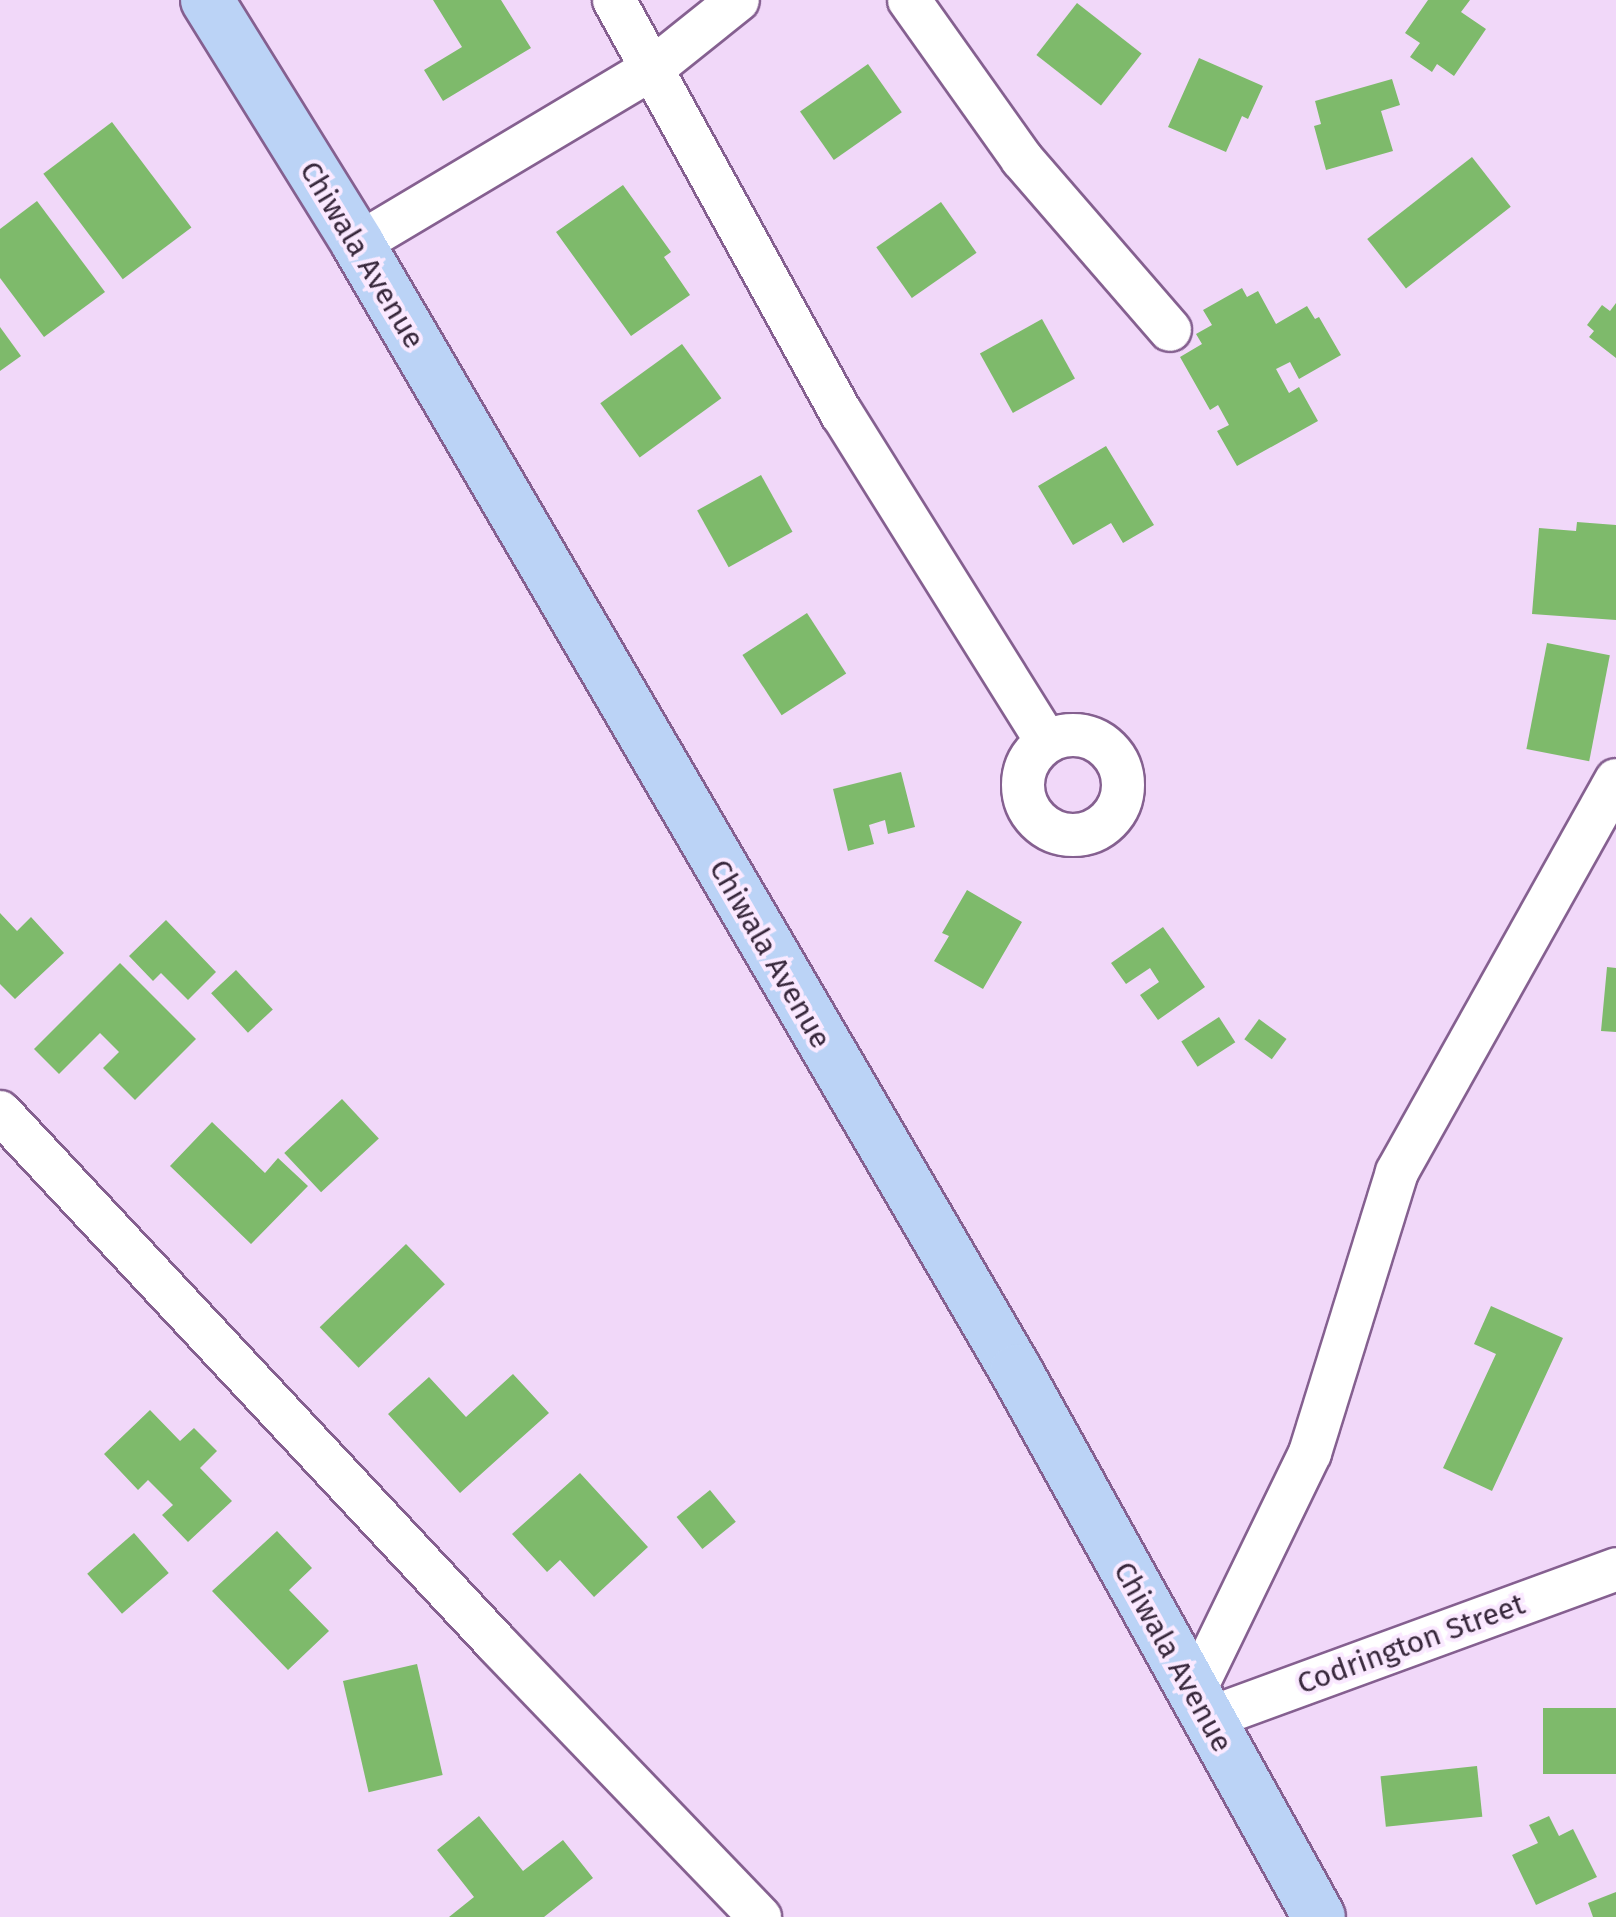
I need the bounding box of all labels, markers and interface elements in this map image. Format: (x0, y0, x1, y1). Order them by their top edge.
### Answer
street label: Chiwala Avenue (292, 155, 432, 355)
street label: Chiwala Avenue (701, 853, 839, 1055)
street label: Chiwala Avenue (1106, 1555, 1240, 1759)
street label: Codrington Street (1292, 1586, 1530, 1702)

